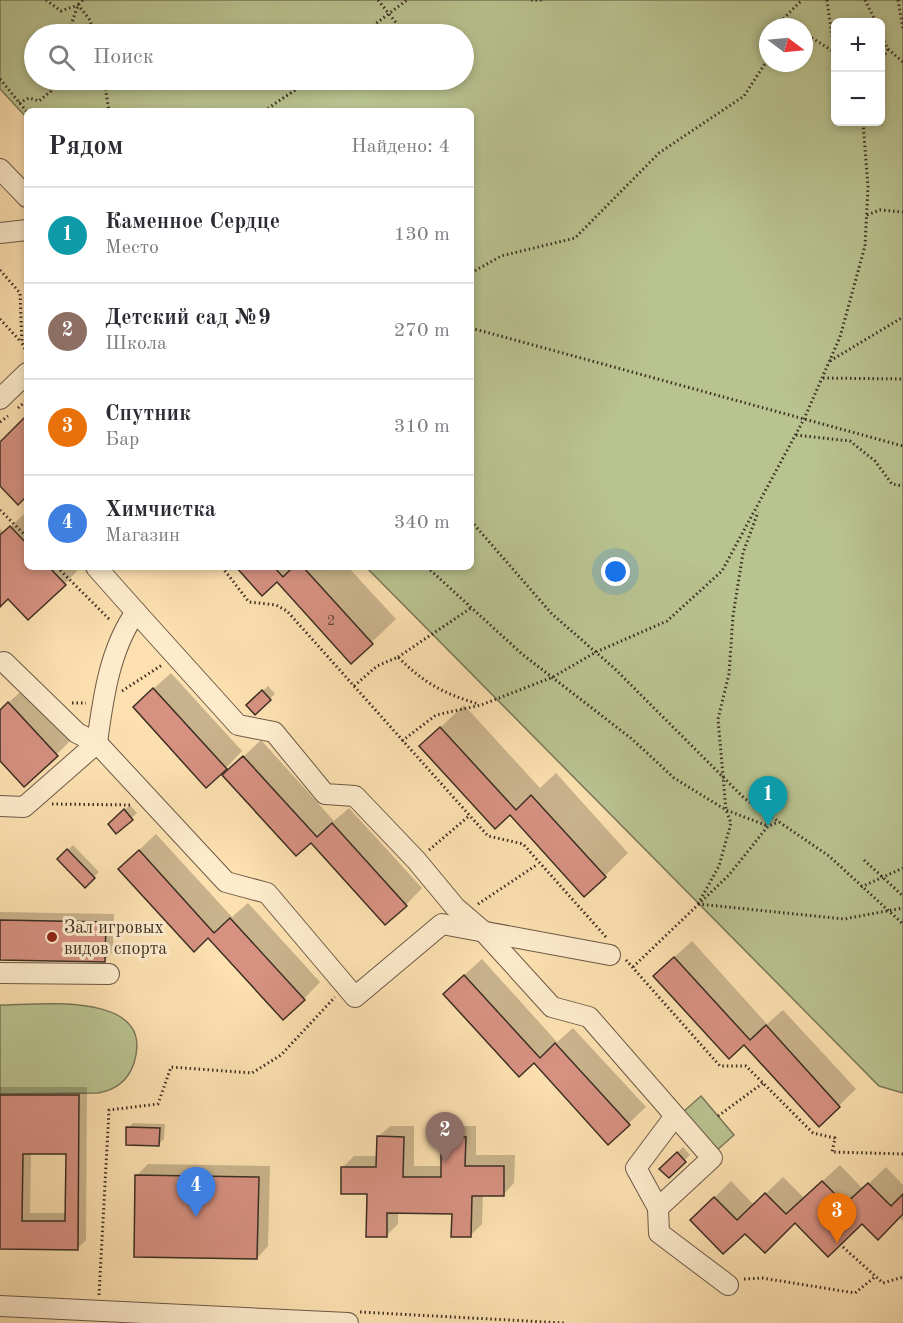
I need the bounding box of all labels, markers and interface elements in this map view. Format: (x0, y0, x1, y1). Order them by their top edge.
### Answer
north arrow (759, 18, 813, 72)
map controls (831, 18, 885, 126)
button: + (831, 18, 885, 72)
search box (24, 24, 474, 90)
icon: search (45, 41, 78, 74)
text: Поиск (93, 46, 154, 68)
button: − (831, 72, 885, 126)
text: Рядом (48, 134, 123, 160)
text: Найдено: 4 (351, 137, 450, 157)
text: Каменное Сердце (105, 211, 280, 233)
text: 1 (62, 225, 73, 245)
text: 130 m (394, 225, 450, 245)
text: Место (105, 238, 159, 258)
text: Детский сад №9 (105, 307, 271, 329)
text: 2 (62, 321, 73, 341)
text: 270 m (394, 321, 450, 341)
text: Школа (105, 334, 167, 354)
text: Спутник (105, 403, 191, 425)
text: 3 (62, 417, 73, 437)
text: 310 m (394, 417, 450, 437)
text: Бар (105, 430, 139, 450)
text: Химчистка (105, 499, 216, 521)
text: 4 (62, 513, 73, 533)
text: 340 m (394, 513, 450, 533)
text: Магазин (105, 526, 180, 546)
your location (601, 557, 630, 586)
house number: 2 (327, 614, 335, 629)
pin: 1 (748, 776, 788, 826)
place label: Зал игровых видов спорта (64, 919, 167, 958)
marker: Зал игровых видов спорта (45, 930, 59, 944)
pin: 2 (426, 1112, 464, 1162)
pin: 4 (176, 1168, 216, 1217)
pin: 3 (818, 1194, 856, 1243)

